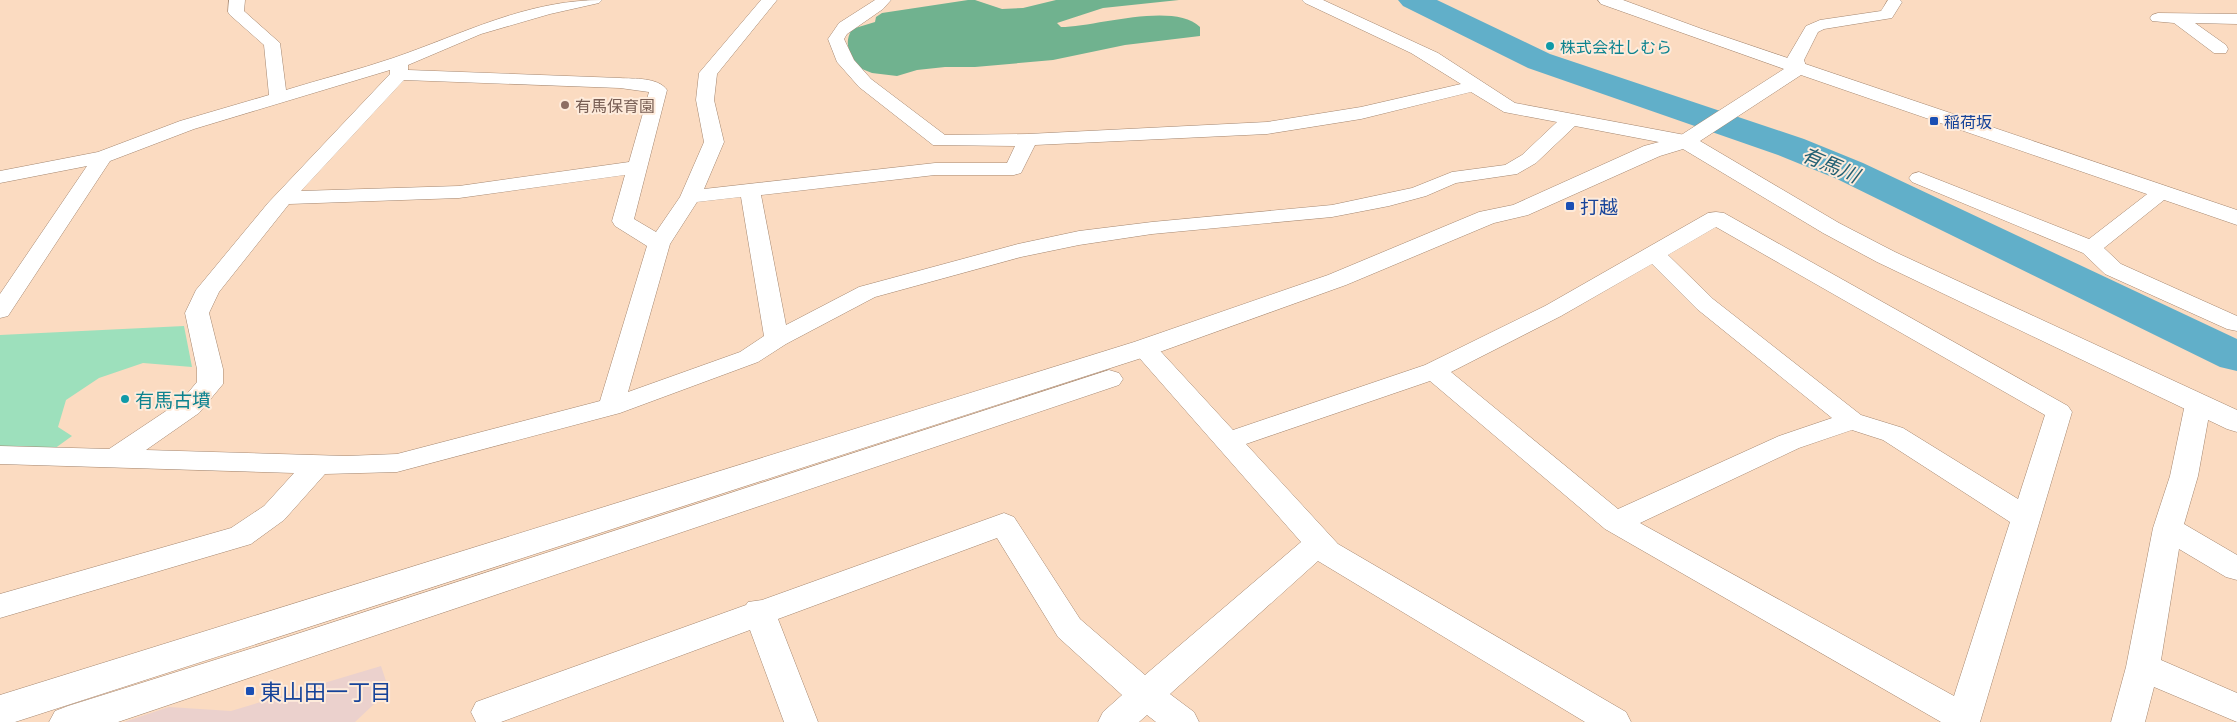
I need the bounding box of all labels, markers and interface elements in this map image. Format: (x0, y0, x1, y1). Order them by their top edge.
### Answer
place label: 株式会社しむら (1560, 37, 1672, 56)
marker: 株式会社しむら (1544, 40, 1556, 52)
place label: 有馬保育園 (575, 96, 655, 115)
marker: 有馬保育園 (559, 99, 571, 111)
place label: 稲荷坂 (1944, 112, 1992, 131)
marker: 稲荷坂 (1928, 115, 1940, 127)
water label: 有馬川 (1799, 141, 1865, 188)
place label: 打越 (1580, 195, 1618, 218)
marker: 打越 (1564, 200, 1576, 212)
place label: 有馬古墳 (135, 388, 211, 411)
marker: 有馬古墳 (119, 393, 131, 405)
place label: 東山田一丁目 (260, 678, 392, 705)
marker: 東山田一丁目 (244, 685, 256, 697)

